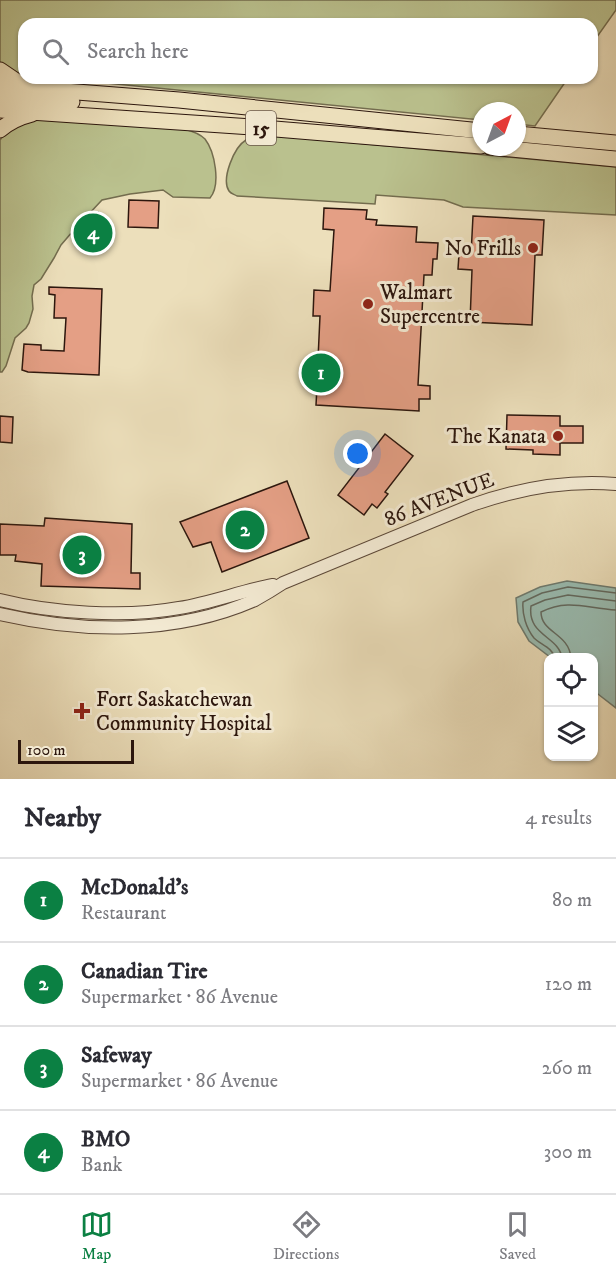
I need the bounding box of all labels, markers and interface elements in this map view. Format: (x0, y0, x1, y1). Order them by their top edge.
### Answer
search box (18, 18, 598, 84)
icon: search (39, 35, 72, 68)
text: Search here (87, 38, 189, 65)
north arrow (472, 102, 526, 156)
road number: 15 (246, 111, 276, 145)
pin: 4 (74, 210, 112, 256)
place label: No Frills (445, 236, 521, 262)
marker: No Frills (526, 241, 540, 255)
place label: Walmart Supercentre (379, 280, 480, 330)
marker: Walmart Supercentre (361, 297, 375, 311)
pin: 1 (302, 350, 340, 395)
place label: The Kanata (447, 424, 546, 450)
marker: The Kanata (551, 429, 565, 443)
your location (343, 439, 372, 468)
street label: 86 AVENUE (381, 467, 498, 533)
pin: 2 (226, 508, 264, 552)
pin: 3 (62, 532, 101, 578)
map controls (544, 653, 598, 761)
button: locate (544, 653, 598, 707)
place label: Fort Saskatchewan Community Hospital (96, 687, 272, 737)
marker: Fort Saskatchewan Community Hospital (73, 702, 91, 720)
button: layers (544, 707, 598, 761)
scale bar (18, 737, 134, 764)
text: 100 m (27, 740, 66, 760)
text: Nearby (24, 802, 101, 835)
text: 4 results (525, 806, 592, 831)
text: McDonald's (81, 874, 188, 901)
text: 1 (40, 888, 47, 913)
text: 80 m (552, 888, 592, 913)
text: Restaurant (81, 901, 166, 926)
text: Canadian Tire (81, 958, 208, 985)
text: 2 (39, 972, 48, 997)
text: 120 m (545, 972, 592, 997)
text: Supermarket · 86 Avenue (81, 985, 278, 1010)
text: Safeway (81, 1042, 152, 1069)
text: 3 (40, 1056, 47, 1081)
text: 260 m (542, 1056, 592, 1081)
text: Supermarket · 86 Avenue (81, 1069, 278, 1094)
text: BMO (81, 1126, 130, 1153)
text: 4 (38, 1140, 49, 1165)
text: 300 m (544, 1140, 592, 1165)
text: Bank (81, 1153, 123, 1178)
tab: Map (80, 1208, 113, 1264)
tab: Directions (273, 1208, 339, 1264)
tab: Saved (499, 1208, 536, 1264)

